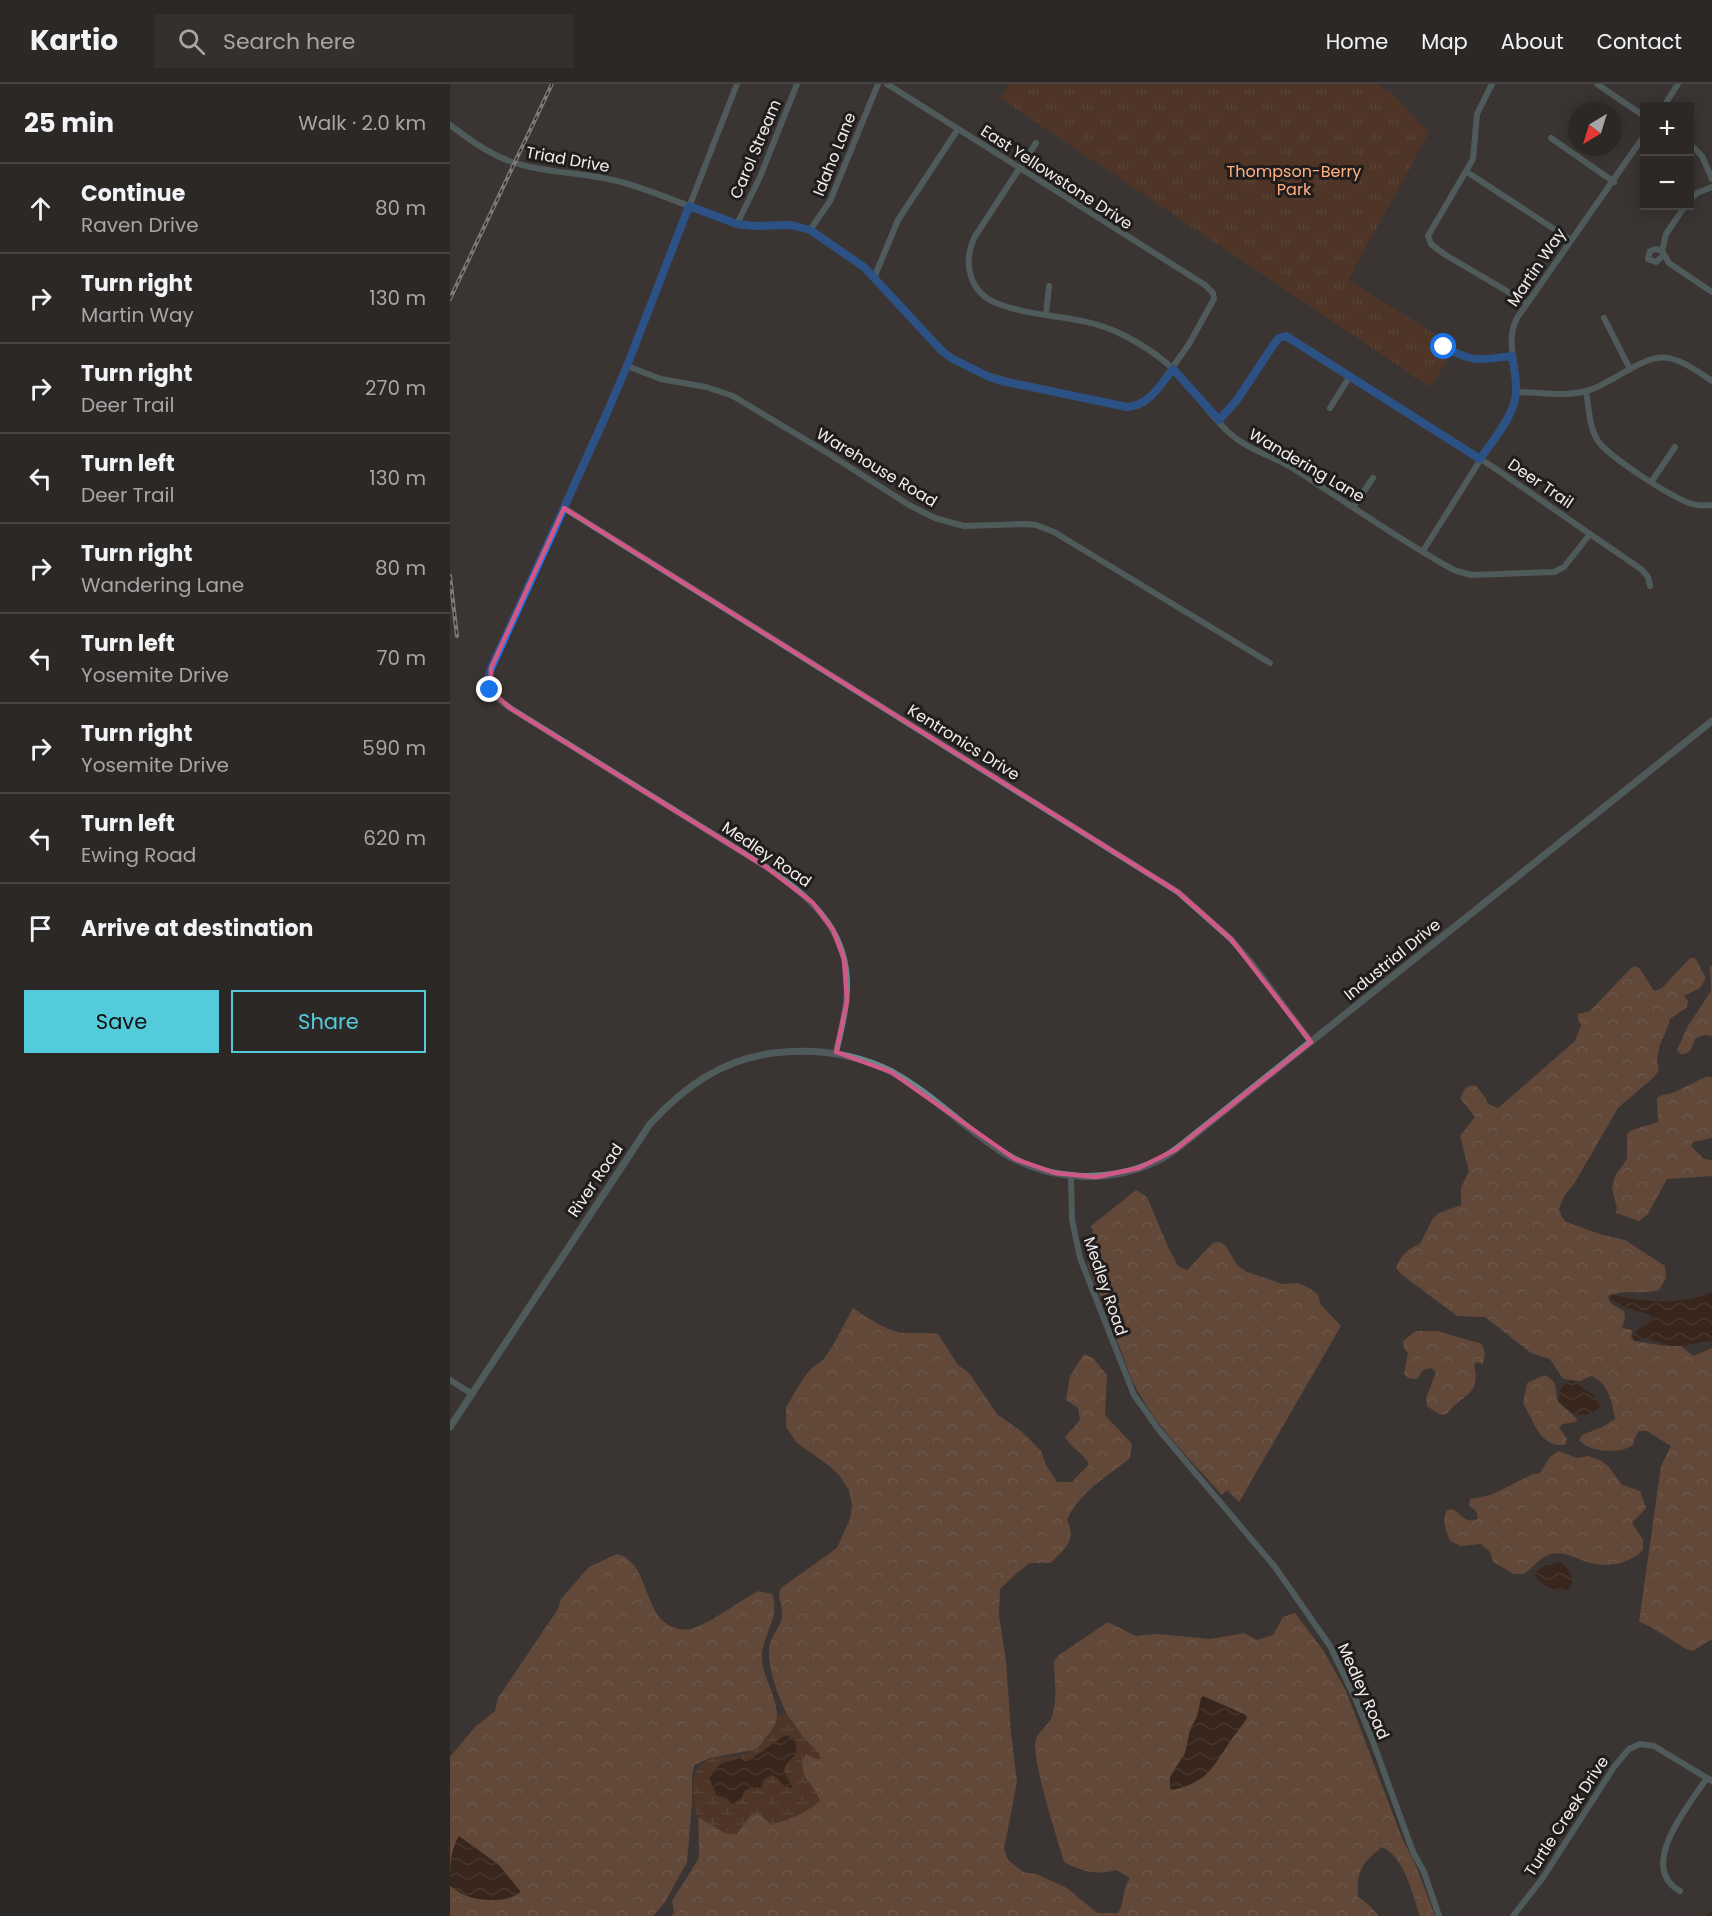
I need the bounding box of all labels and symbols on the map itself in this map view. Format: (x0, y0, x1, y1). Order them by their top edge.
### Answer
street label: Carol Stream (724, 96, 787, 202)
north arrow (1568, 102, 1622, 156)
street label: Idaho Lane (807, 109, 862, 199)
street label: East Yellowstone Drive (976, 120, 1137, 235)
street label: Triad Drive (524, 141, 612, 178)
park label: Thompson-Berry Park (1227, 160, 1361, 201)
street label: Martin Way (1502, 223, 1571, 311)
route start (1430, 333, 1456, 359)
street label: Warehouse Road (812, 422, 941, 513)
street label: Wandering Lane (1244, 423, 1369, 508)
street label: Deer Trail (1503, 453, 1578, 514)
route end (476, 676, 502, 702)
street label: Kentronics Drive (903, 699, 1024, 786)
street label: Medley Road (717, 816, 816, 893)
street label: Industrial Drive (1339, 913, 1446, 1006)
street label: River Road (562, 1139, 629, 1222)
street label: Medley Road (1078, 1234, 1133, 1339)
street label: Medley Road (1332, 1639, 1395, 1743)
street label: Turtle Creek Drive (1519, 1751, 1614, 1881)

